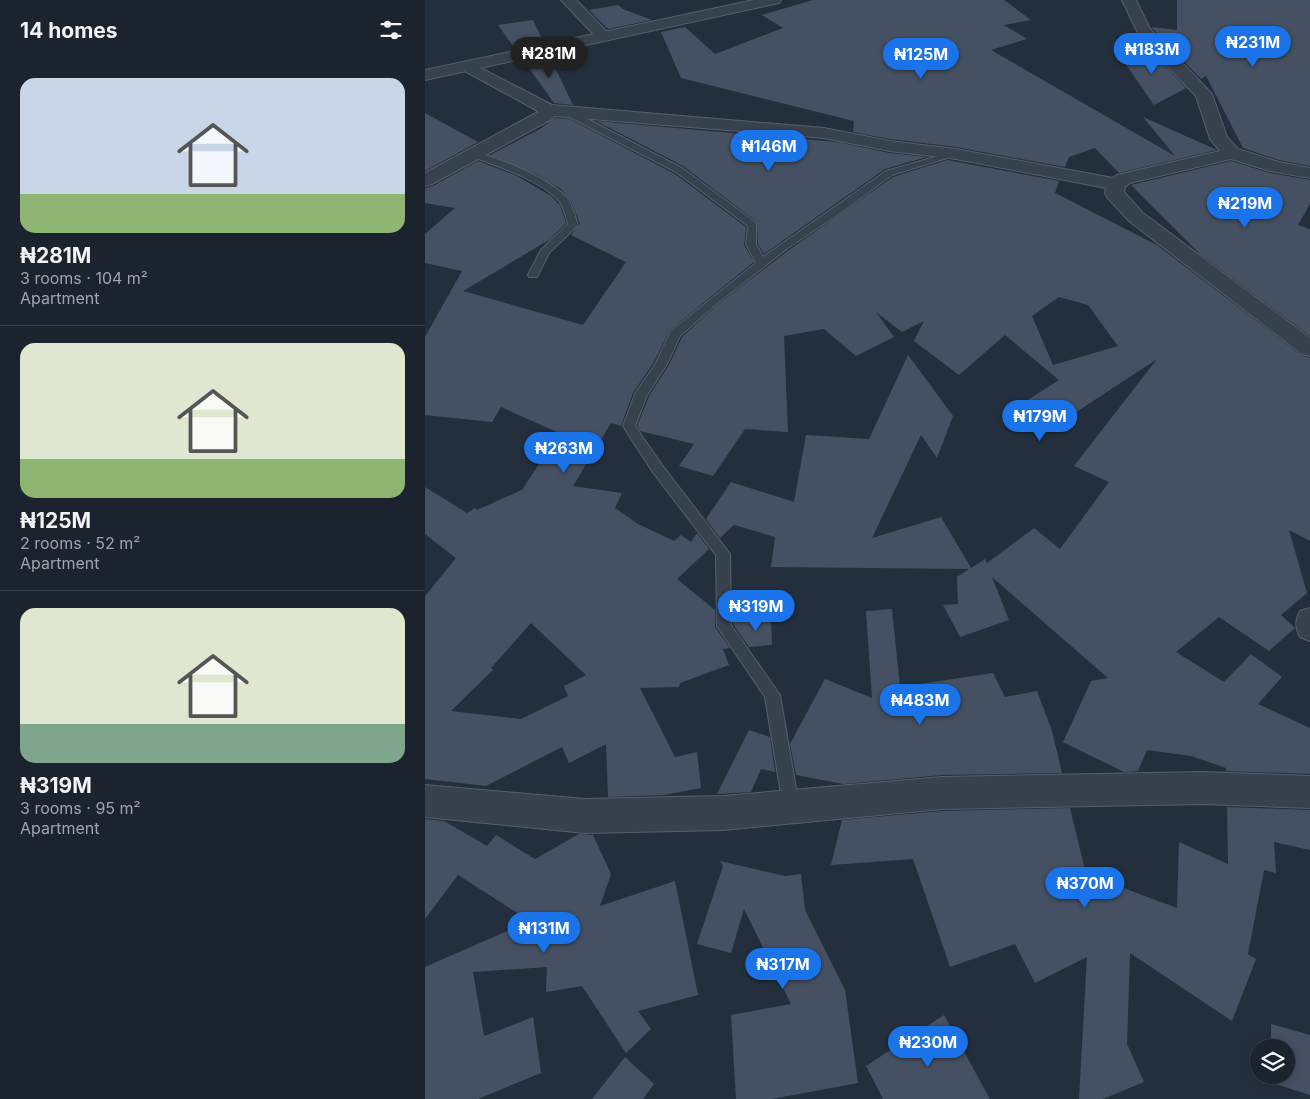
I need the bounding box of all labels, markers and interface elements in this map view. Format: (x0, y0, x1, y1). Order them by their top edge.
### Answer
icon: filters (377, 16, 405, 44)
text: 14 homes (20, 18, 118, 43)
pin: ₦231M (1218, 26, 1288, 68)
pin: ₦183M (1117, 32, 1187, 75)
text: ₦231M (1226, 32, 1280, 52)
pin: ₦281M (514, 36, 584, 79)
pin: ₦125M (886, 38, 956, 80)
text: ₦183M (1125, 39, 1179, 59)
text: ₦281M (522, 43, 576, 63)
text: ₦125M (894, 44, 948, 64)
icon: home (168, 110, 258, 200)
pin: ₦146M (734, 130, 804, 172)
text: ₦146M (741, 136, 797, 156)
pin: ₦219M (1210, 186, 1280, 229)
text: ₦219M (1218, 193, 1272, 213)
text: ₦281M (20, 243, 91, 268)
text: 3 rooms · 104 m² (20, 268, 148, 288)
text: Apartment (20, 288, 100, 308)
icon: home (168, 376, 258, 466)
pin: ₦179M (1005, 400, 1075, 442)
text: ₦179M (1013, 406, 1067, 426)
pin: ₦263M (529, 432, 599, 474)
text: ₦263M (535, 438, 593, 458)
text: ₦125M (20, 508, 91, 533)
text: 2 rooms · 52 m² (20, 533, 140, 553)
text: Apartment (20, 553, 100, 573)
pin: ₦319M (721, 590, 791, 632)
text: ₦319M (729, 596, 783, 616)
icon: home (168, 641, 258, 731)
pin: ₦483M (885, 684, 955, 726)
text: ₦483M (891, 690, 949, 710)
text: ₦319M (20, 773, 92, 798)
text: 3 rooms · 95 m² (20, 798, 141, 818)
text: Apartment (20, 818, 100, 838)
pin: ₦370M (1050, 866, 1120, 909)
text: ₦370M (1056, 873, 1114, 893)
pin: ₦131M (509, 912, 579, 954)
text: ₦131M (518, 918, 570, 938)
pin: ₦317M (748, 948, 818, 990)
text: ₦317M (756, 954, 810, 974)
pin: ₦230M (893, 1026, 963, 1068)
text: ₦230M (899, 1032, 957, 1052)
map controls (1250, 1039, 1295, 1084)
button: layers (1250, 1039, 1295, 1084)

